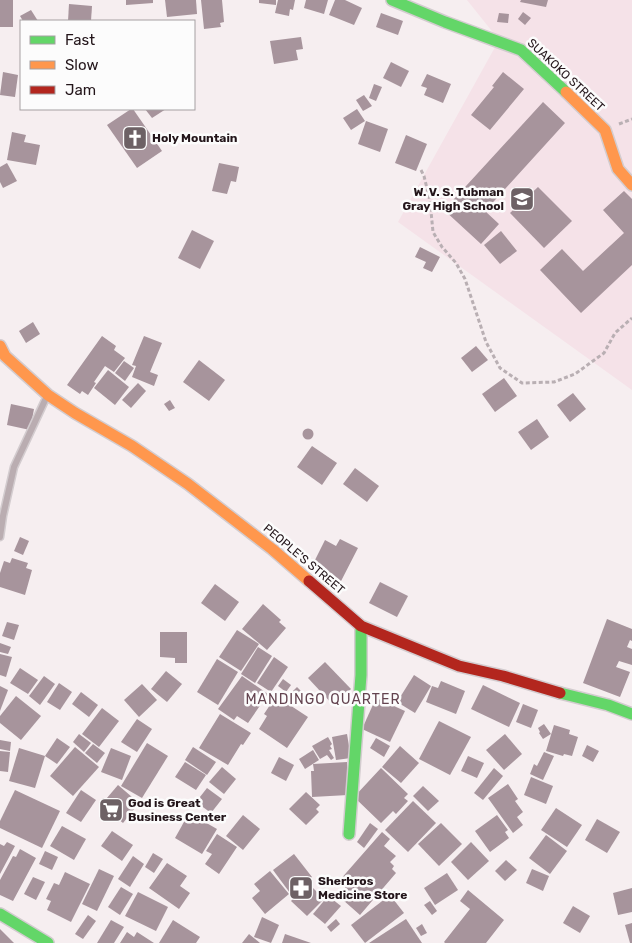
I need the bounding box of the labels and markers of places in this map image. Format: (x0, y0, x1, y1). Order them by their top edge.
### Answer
church icon: Holy Mountain (122, 125, 148, 151)
place label: Holy Mountain (152, 131, 238, 145)
place label: W. V. S. Tubman Gray High School (402, 185, 504, 213)
school or university icon: W. V. S. Tubman Gray High School (509, 186, 535, 212)
place label: God is Great Business Center (128, 796, 227, 824)
supermarket icon: God is Great Business Center (98, 797, 124, 823)
place label: Sherbros Medicine Store (318, 874, 407, 902)
pharmacy icon: Sherbros Medicine Store (288, 875, 314, 901)

